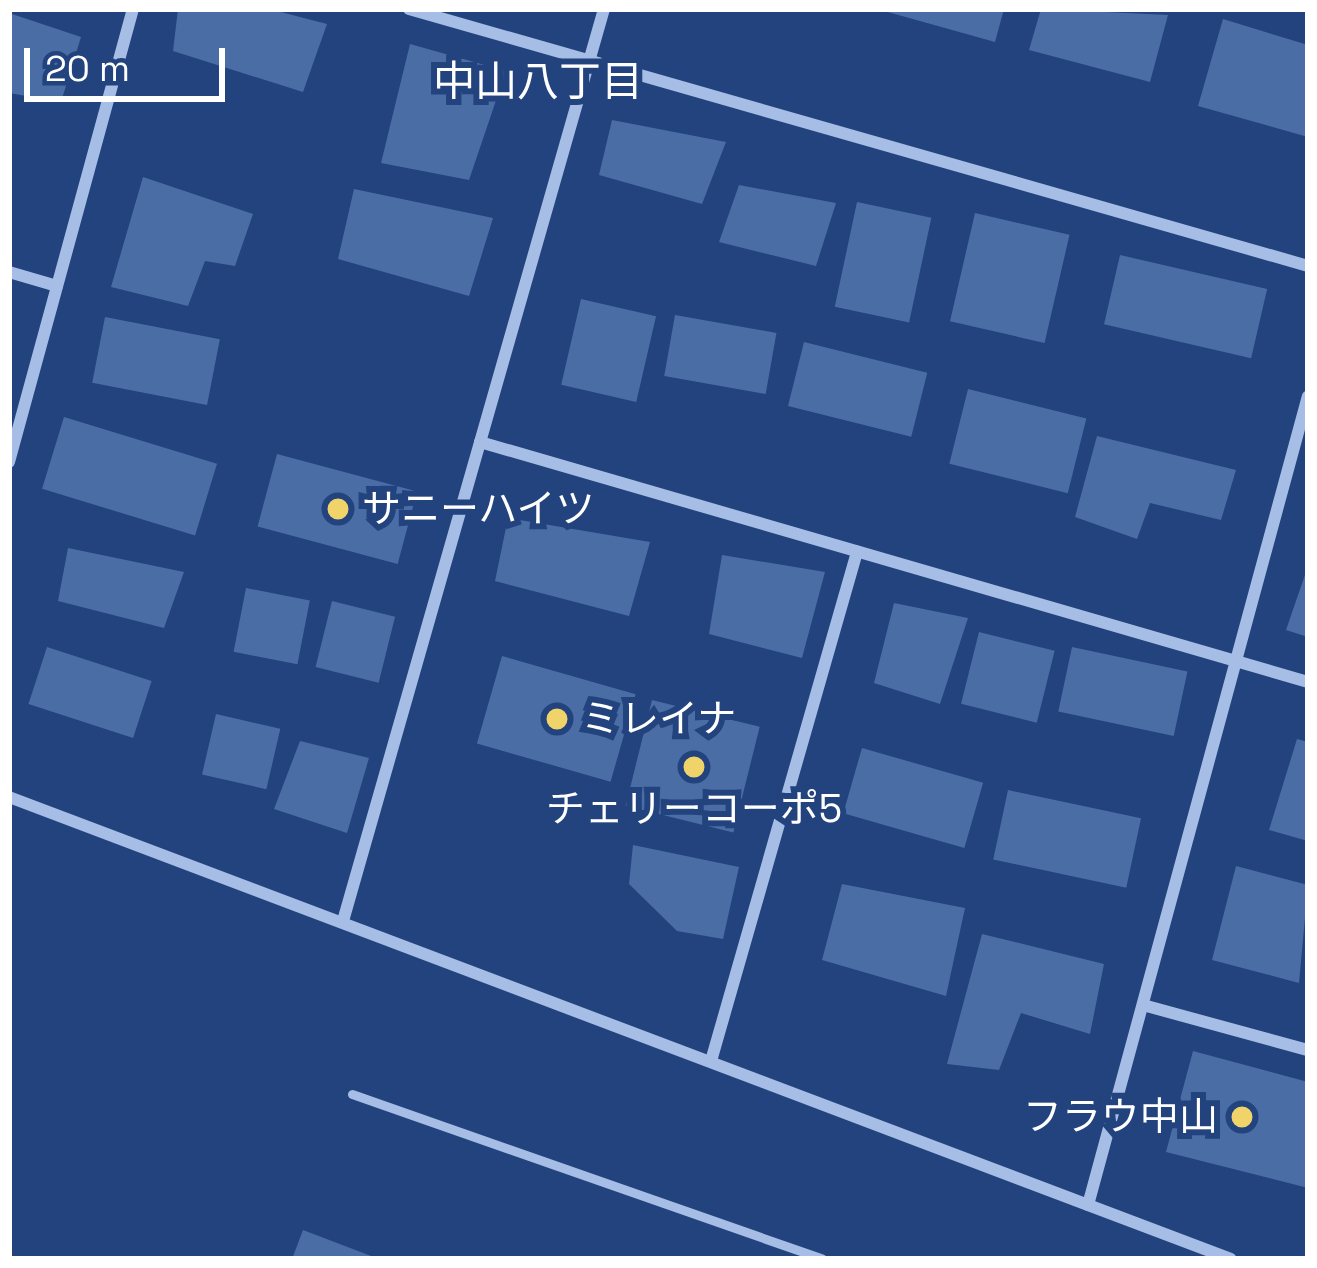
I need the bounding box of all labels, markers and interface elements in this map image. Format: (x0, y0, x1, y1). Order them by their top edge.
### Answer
scale bar (30, 24, 231, 98)
text: 20 m (45, 46, 130, 92)
district label: 中山八丁目 (433, 57, 643, 107)
place label: サニーハイツ (362, 486, 596, 532)
marker: サニーハイツ (325, 496, 351, 522)
place label: ミレイナ (581, 696, 737, 742)
marker: ミレイナ (544, 706, 570, 732)
marker: チェリーコーポ5 (681, 754, 707, 780)
place label: チェリーコーポ5 (546, 786, 842, 832)
place label: フラウ中山 (1023, 1094, 1218, 1140)
marker: フラウ中山 (1229, 1104, 1255, 1130)

